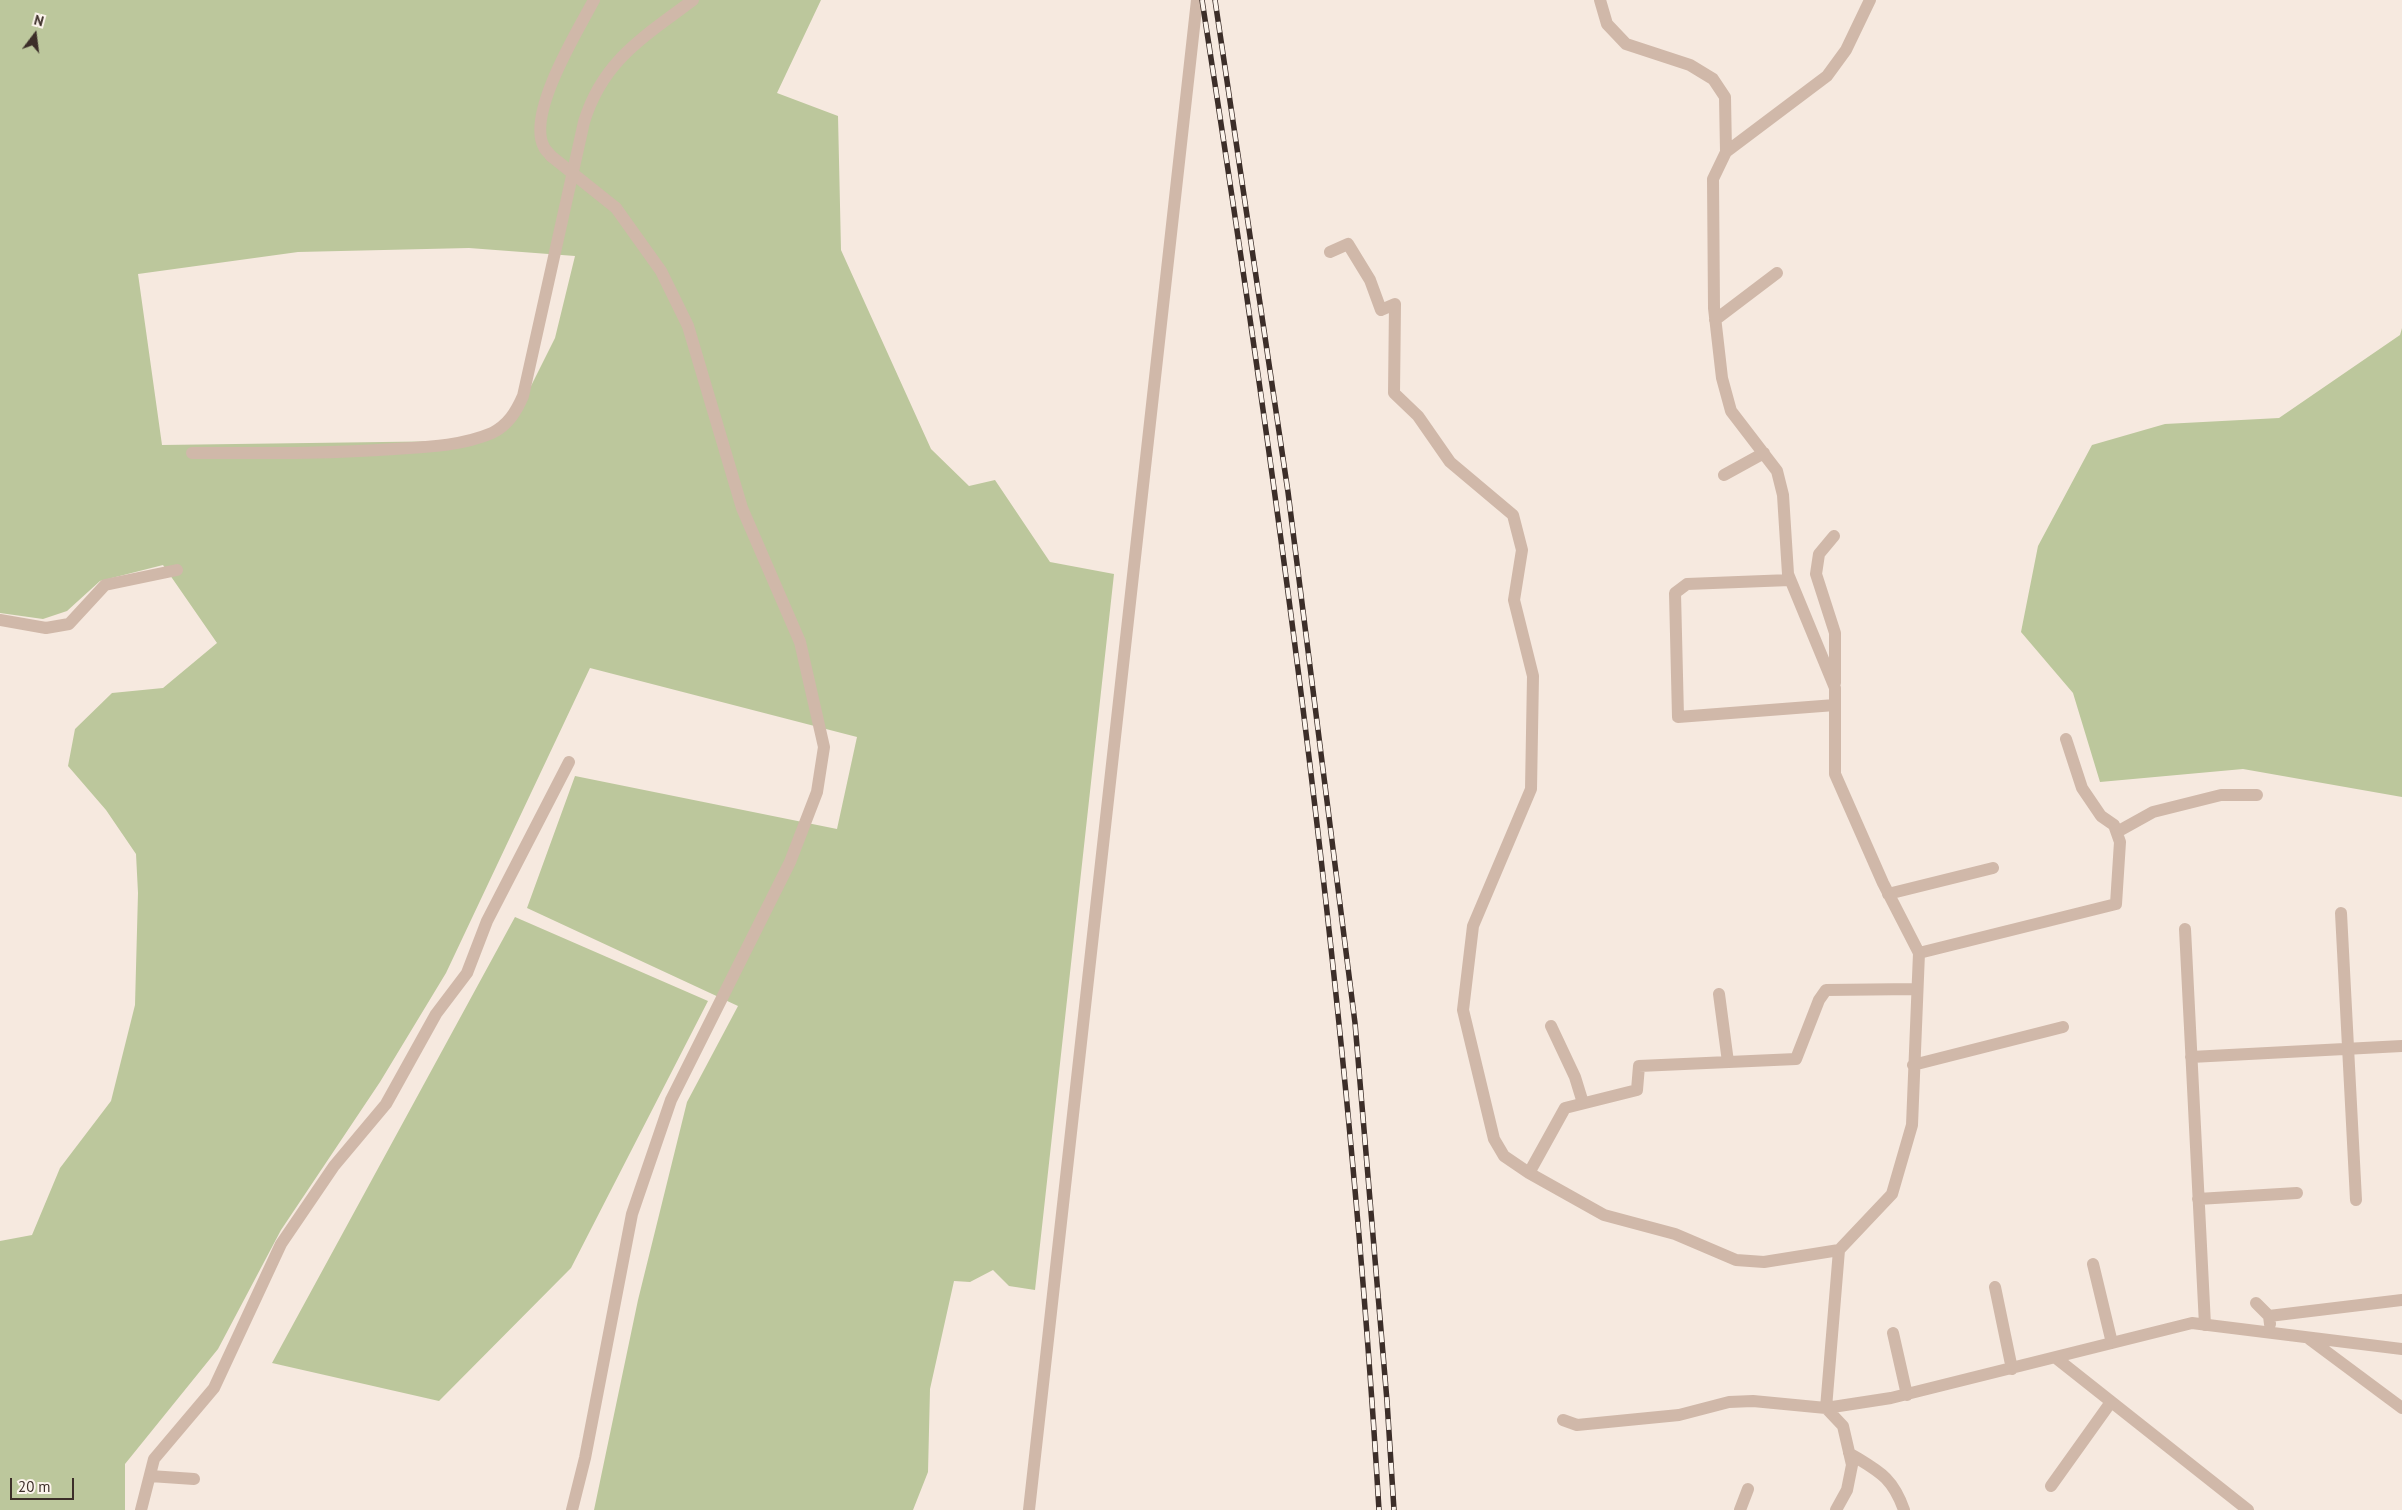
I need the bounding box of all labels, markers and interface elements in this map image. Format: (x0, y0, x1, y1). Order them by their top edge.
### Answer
north arrow (10, 10, 60, 60)
text: N (32, 11, 46, 30)
scale bar (12, 1468, 76, 1500)
text: 20 m (18, 1477, 51, 1496)

